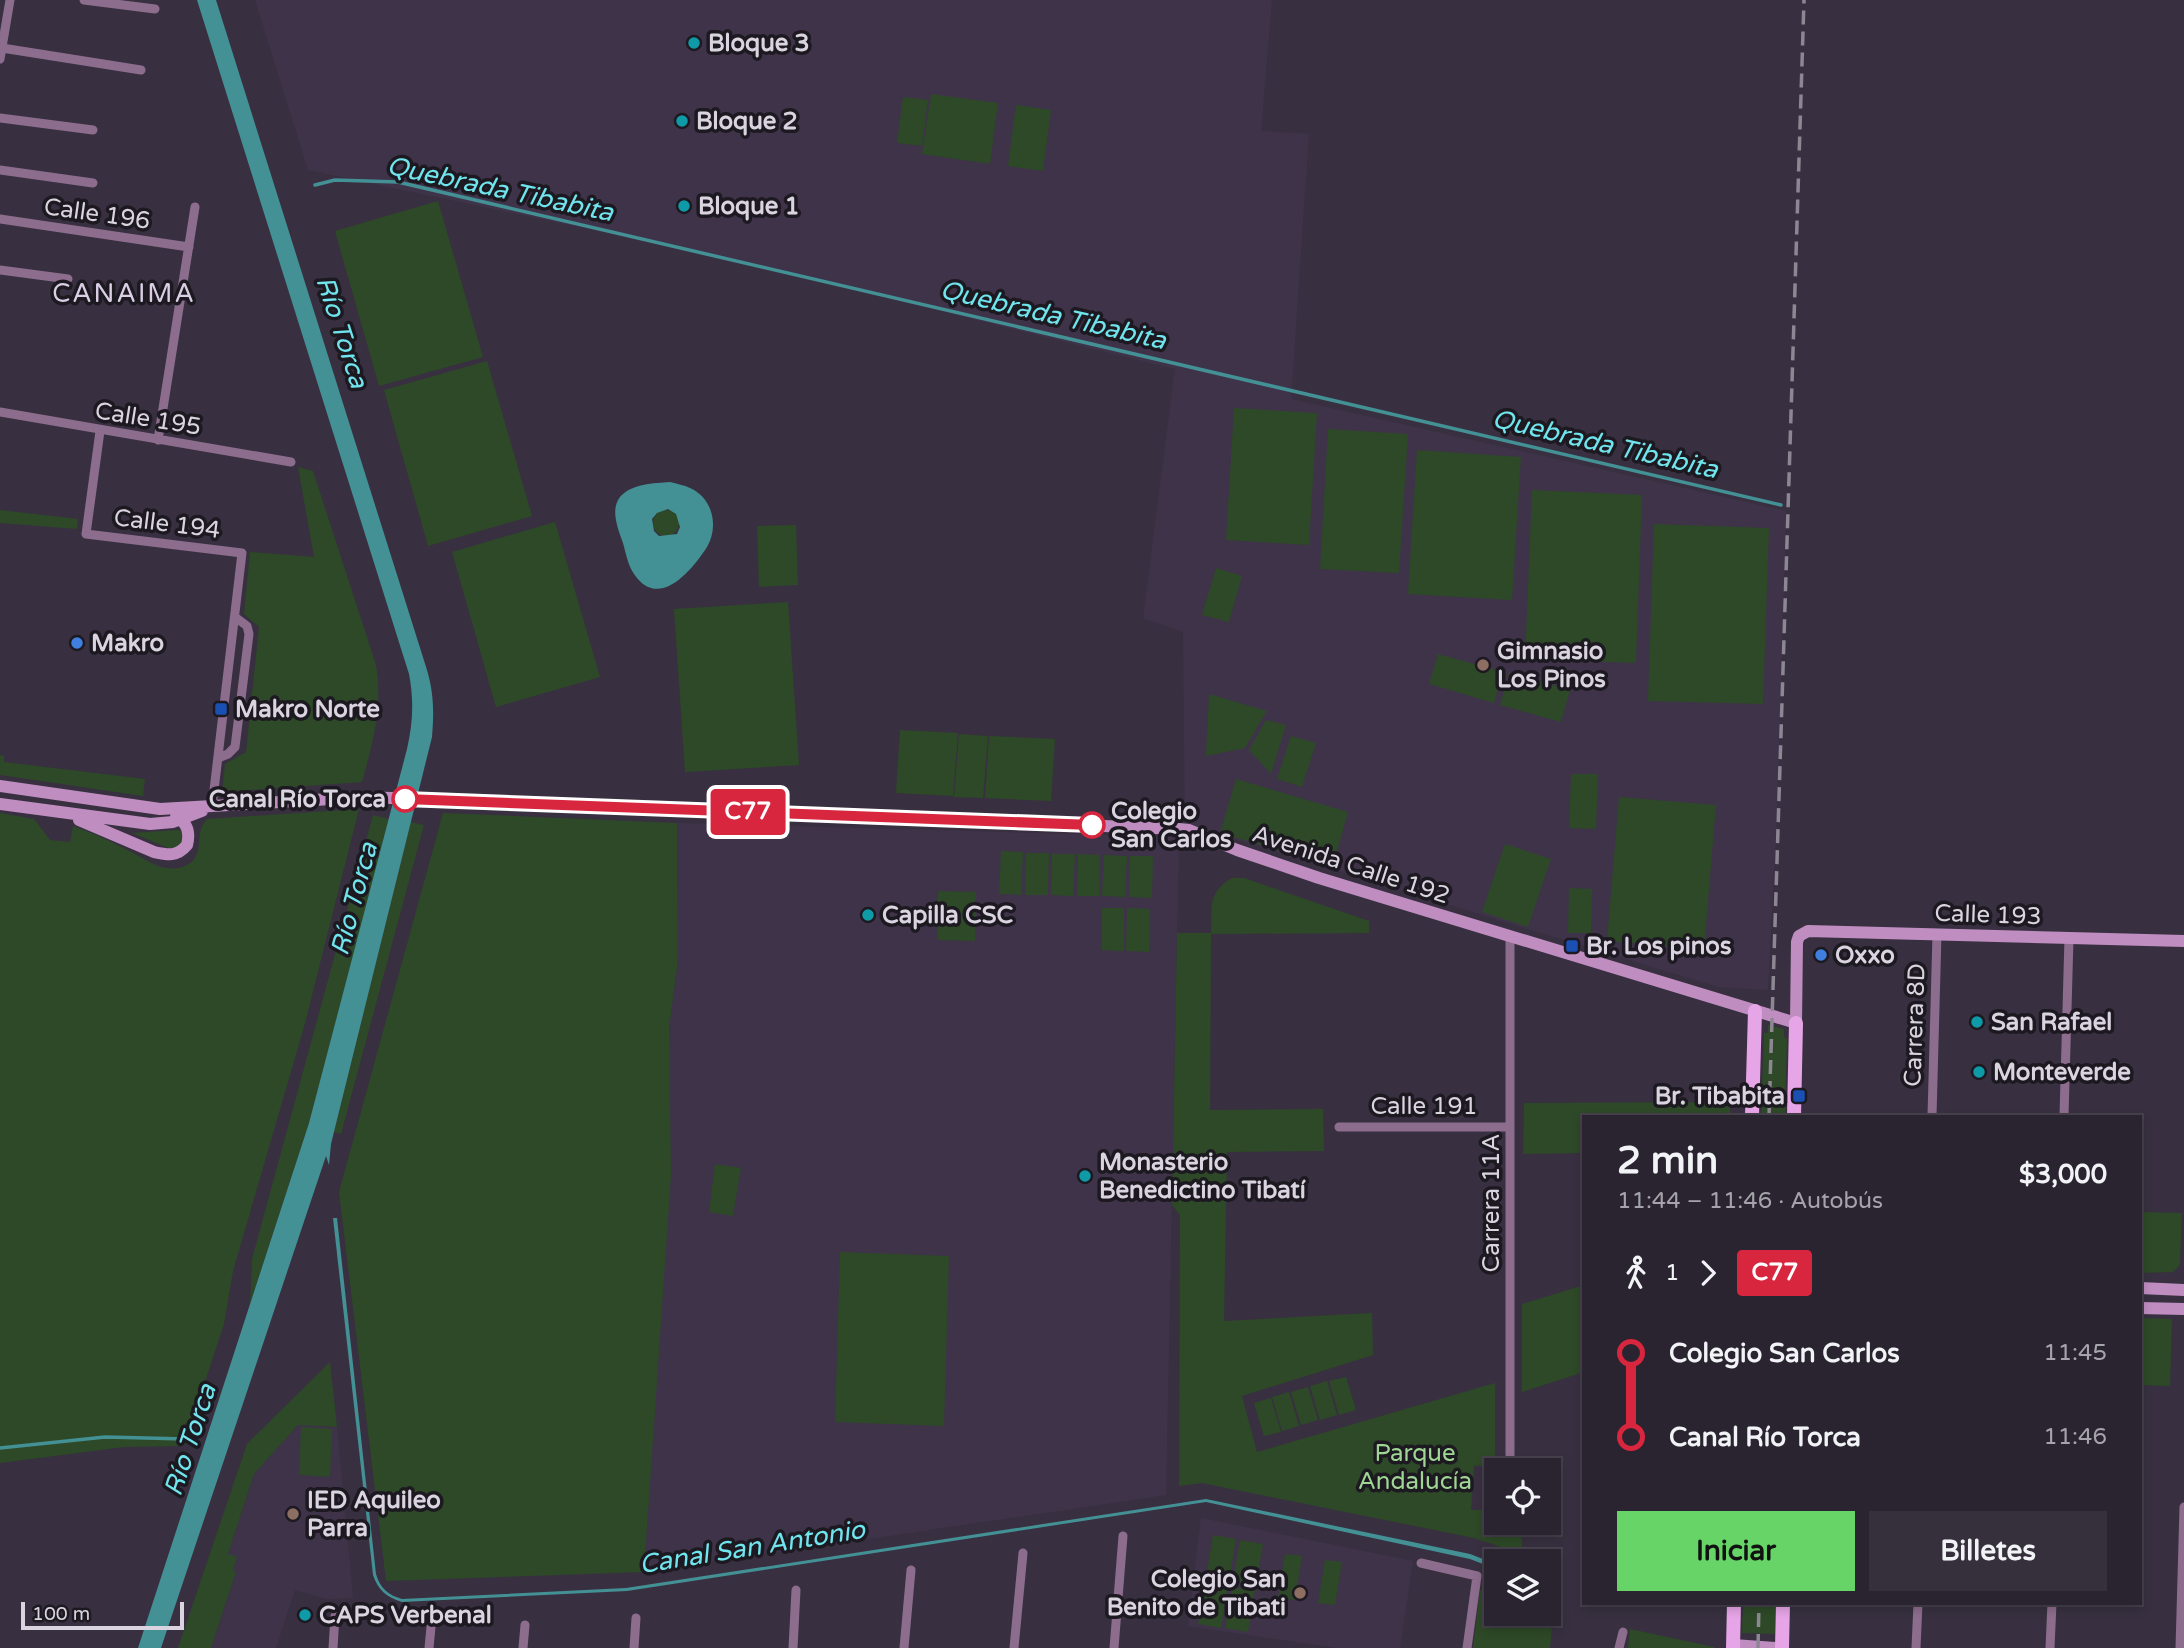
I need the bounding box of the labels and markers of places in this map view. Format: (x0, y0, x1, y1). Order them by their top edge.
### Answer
place label: Bloque 3 (708, 29, 810, 58)
marker: Bloque 3 (686, 35, 702, 51)
place label: Bloque 2 (696, 107, 798, 136)
marker: Bloque 2 (674, 113, 690, 129)
place label: Bloque 1 (698, 192, 800, 221)
marker: Bloque 1 (676, 198, 692, 214)
place label: Makro (91, 629, 164, 658)
marker: Makro (69, 635, 85, 651)
place label: Gimnasio Los Pinos (1497, 637, 1606, 694)
marker: Gimnasio Los Pinos (1475, 657, 1491, 673)
place label: Makro Norte (235, 695, 380, 724)
marker: Makro Norte (213, 701, 229, 717)
place label: Canal Río Torca (209, 785, 386, 814)
marker: Canal Río Torca (392, 786, 418, 812)
place label: Colegio San Carlos (1111, 797, 1232, 854)
marker: Colegio San Carlos (1079, 812, 1105, 838)
place label: Capilla CSC (882, 901, 1013, 930)
marker: Capilla CSC (860, 907, 876, 923)
place label: Br. Los pinos (1586, 932, 1731, 961)
marker: Br. Los pinos (1564, 938, 1580, 954)
place label: Oxxo (1835, 941, 1895, 970)
marker: Oxxo (1813, 947, 1829, 963)
place label: San Rafael (1991, 1008, 2112, 1037)
marker: San Rafael (1969, 1014, 1985, 1030)
place label: Monteverde (1993, 1058, 2131, 1087)
marker: Monteverde (1971, 1064, 1987, 1080)
place label: Br. Tibabita (1655, 1082, 1785, 1111)
marker: Br. Tibabita (1791, 1088, 1807, 1104)
place label: Monasterio Benedictino Tibatí (1099, 1148, 1306, 1205)
marker: Monasterio Benedictino Tibatí (1077, 1168, 1093, 1184)
place label: IED Aquileo Parra (307, 1486, 441, 1543)
marker: IED Aquileo Parra (285, 1506, 301, 1522)
place label: Colegio San Benito de Tibati (1107, 1565, 1286, 1622)
marker: Colegio San Benito de Tibati (1292, 1585, 1308, 1601)
place label: CAPS Verbenal (319, 1601, 492, 1630)
marker: CAPS Verbenal (297, 1607, 313, 1623)

